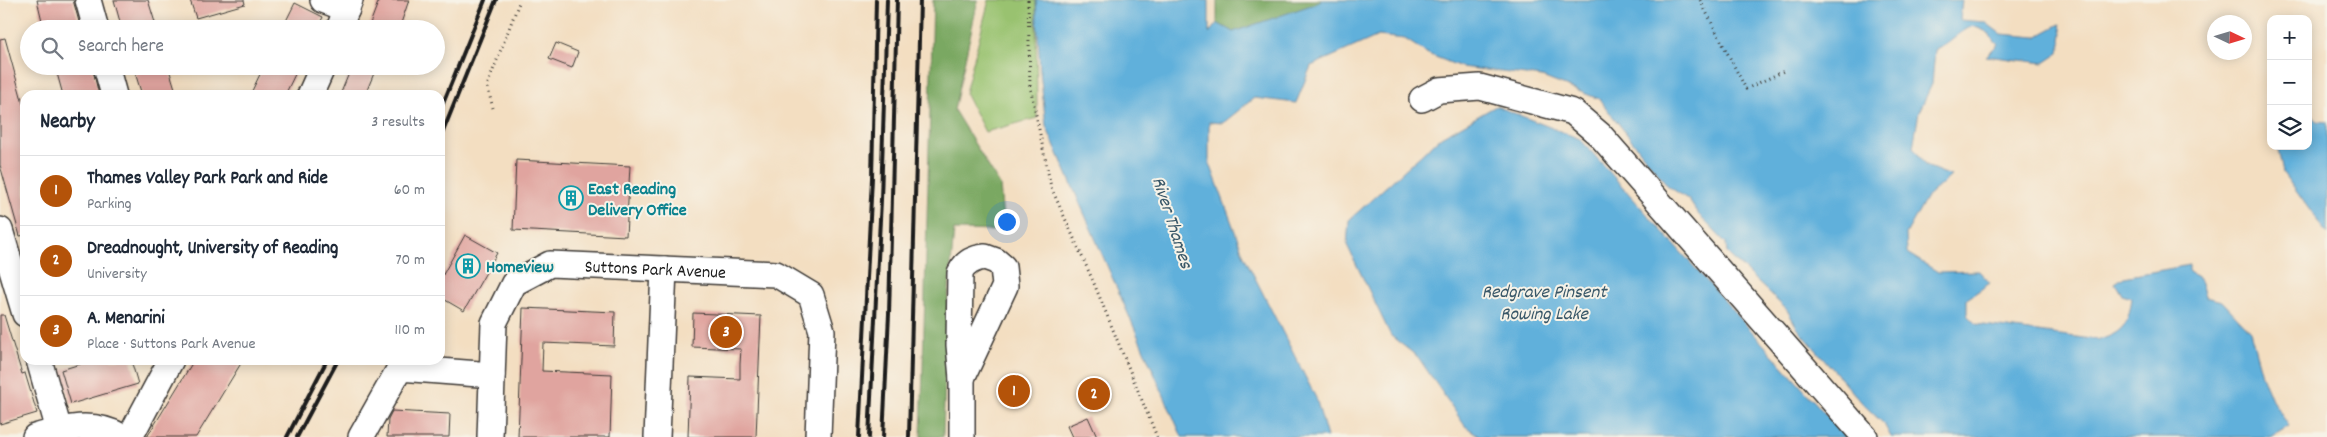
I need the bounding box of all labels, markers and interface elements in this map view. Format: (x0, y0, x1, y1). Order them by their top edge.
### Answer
north arrow (2207, 15, 2252, 60)
map controls (2267, 15, 2312, 150)
button: + (2267, 15, 2312, 60)
search box (20, 20, 445, 75)
icon: search (38, 34, 66, 62)
text: Search here (78, 34, 164, 61)
button: − (2267, 60, 2312, 105)
button: layers (2267, 105, 2312, 150)
text: Nearby (40, 108, 95, 138)
text: 3 results (371, 111, 425, 134)
text: Thames Valley Park Park and Ride (87, 166, 328, 193)
water label: River Thames (1143, 174, 1199, 273)
place label: East Reading Delivery Office (588, 178, 687, 224)
text: 1 (54, 179, 58, 202)
text: 60 m (394, 179, 425, 202)
building icon: East Reading Delivery Office (558, 185, 584, 211)
text: Parking (87, 193, 132, 216)
your location (994, 209, 1020, 235)
text: Dreadnought, University of Reading (87, 236, 338, 263)
text: 2 (53, 249, 60, 272)
text: 70 m (395, 249, 425, 272)
building icon: Homeview (455, 253, 481, 279)
place label: Homeview (486, 256, 554, 281)
street label: Suttons Park Avenue (584, 256, 726, 287)
text: University (87, 263, 147, 286)
water label: Redgrave Pinsent Rowing Lake (1482, 280, 1608, 329)
text: A. Menarini (87, 306, 165, 333)
pin: 3 (710, 313, 742, 351)
text: 3 (52, 319, 60, 342)
text: 110 m (395, 319, 425, 342)
text: Place · Suttons Park Avenue (87, 333, 255, 356)
pin: 1 (998, 372, 1030, 410)
pin: 2 (1078, 375, 1110, 413)

